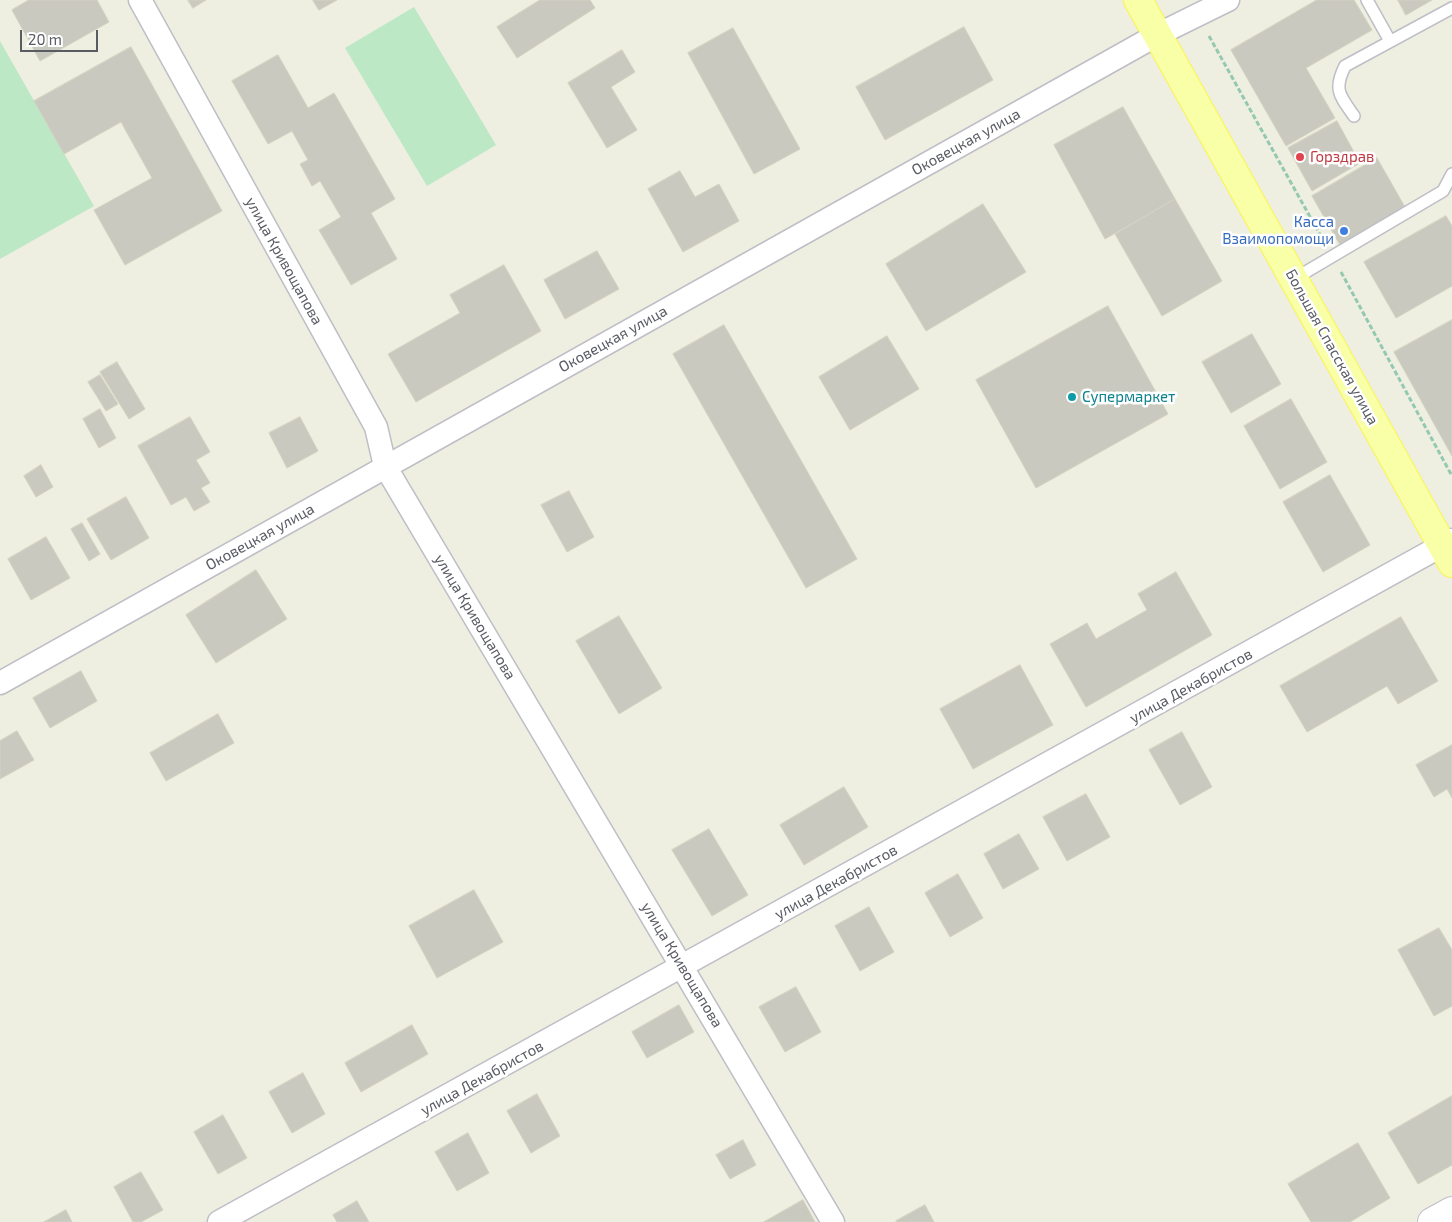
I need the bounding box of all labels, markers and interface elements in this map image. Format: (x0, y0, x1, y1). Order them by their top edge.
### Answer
scale bar (22, 20, 100, 52)
text: 20 m (28, 30, 62, 48)
street label: Оковецкая улица (908, 105, 1024, 179)
place label: Горздрав (1310, 148, 1374, 166)
marker: Горздрав (1294, 151, 1306, 163)
street label: улица Кривощапова (241, 194, 327, 328)
place label: Касса Взаимопомощи (1222, 213, 1334, 248)
marker: Касса Взаимопомощи (1338, 225, 1350, 237)
street label: Большая Спасская улица (1282, 266, 1382, 428)
street label: Оковецкая улица (555, 302, 671, 376)
place label: Супермаркет (1082, 388, 1175, 406)
marker: Супермаркет (1066, 391, 1078, 403)
street label: Оковецкая улица (202, 500, 318, 574)
street label: улица Кривощапова (430, 551, 520, 683)
street label: улица Декабристов (1126, 645, 1256, 727)
street label: улица Декабристов (771, 841, 901, 923)
street label: улица Кривощапова (637, 899, 727, 1031)
street label: улица Декабристов (417, 1037, 547, 1119)

